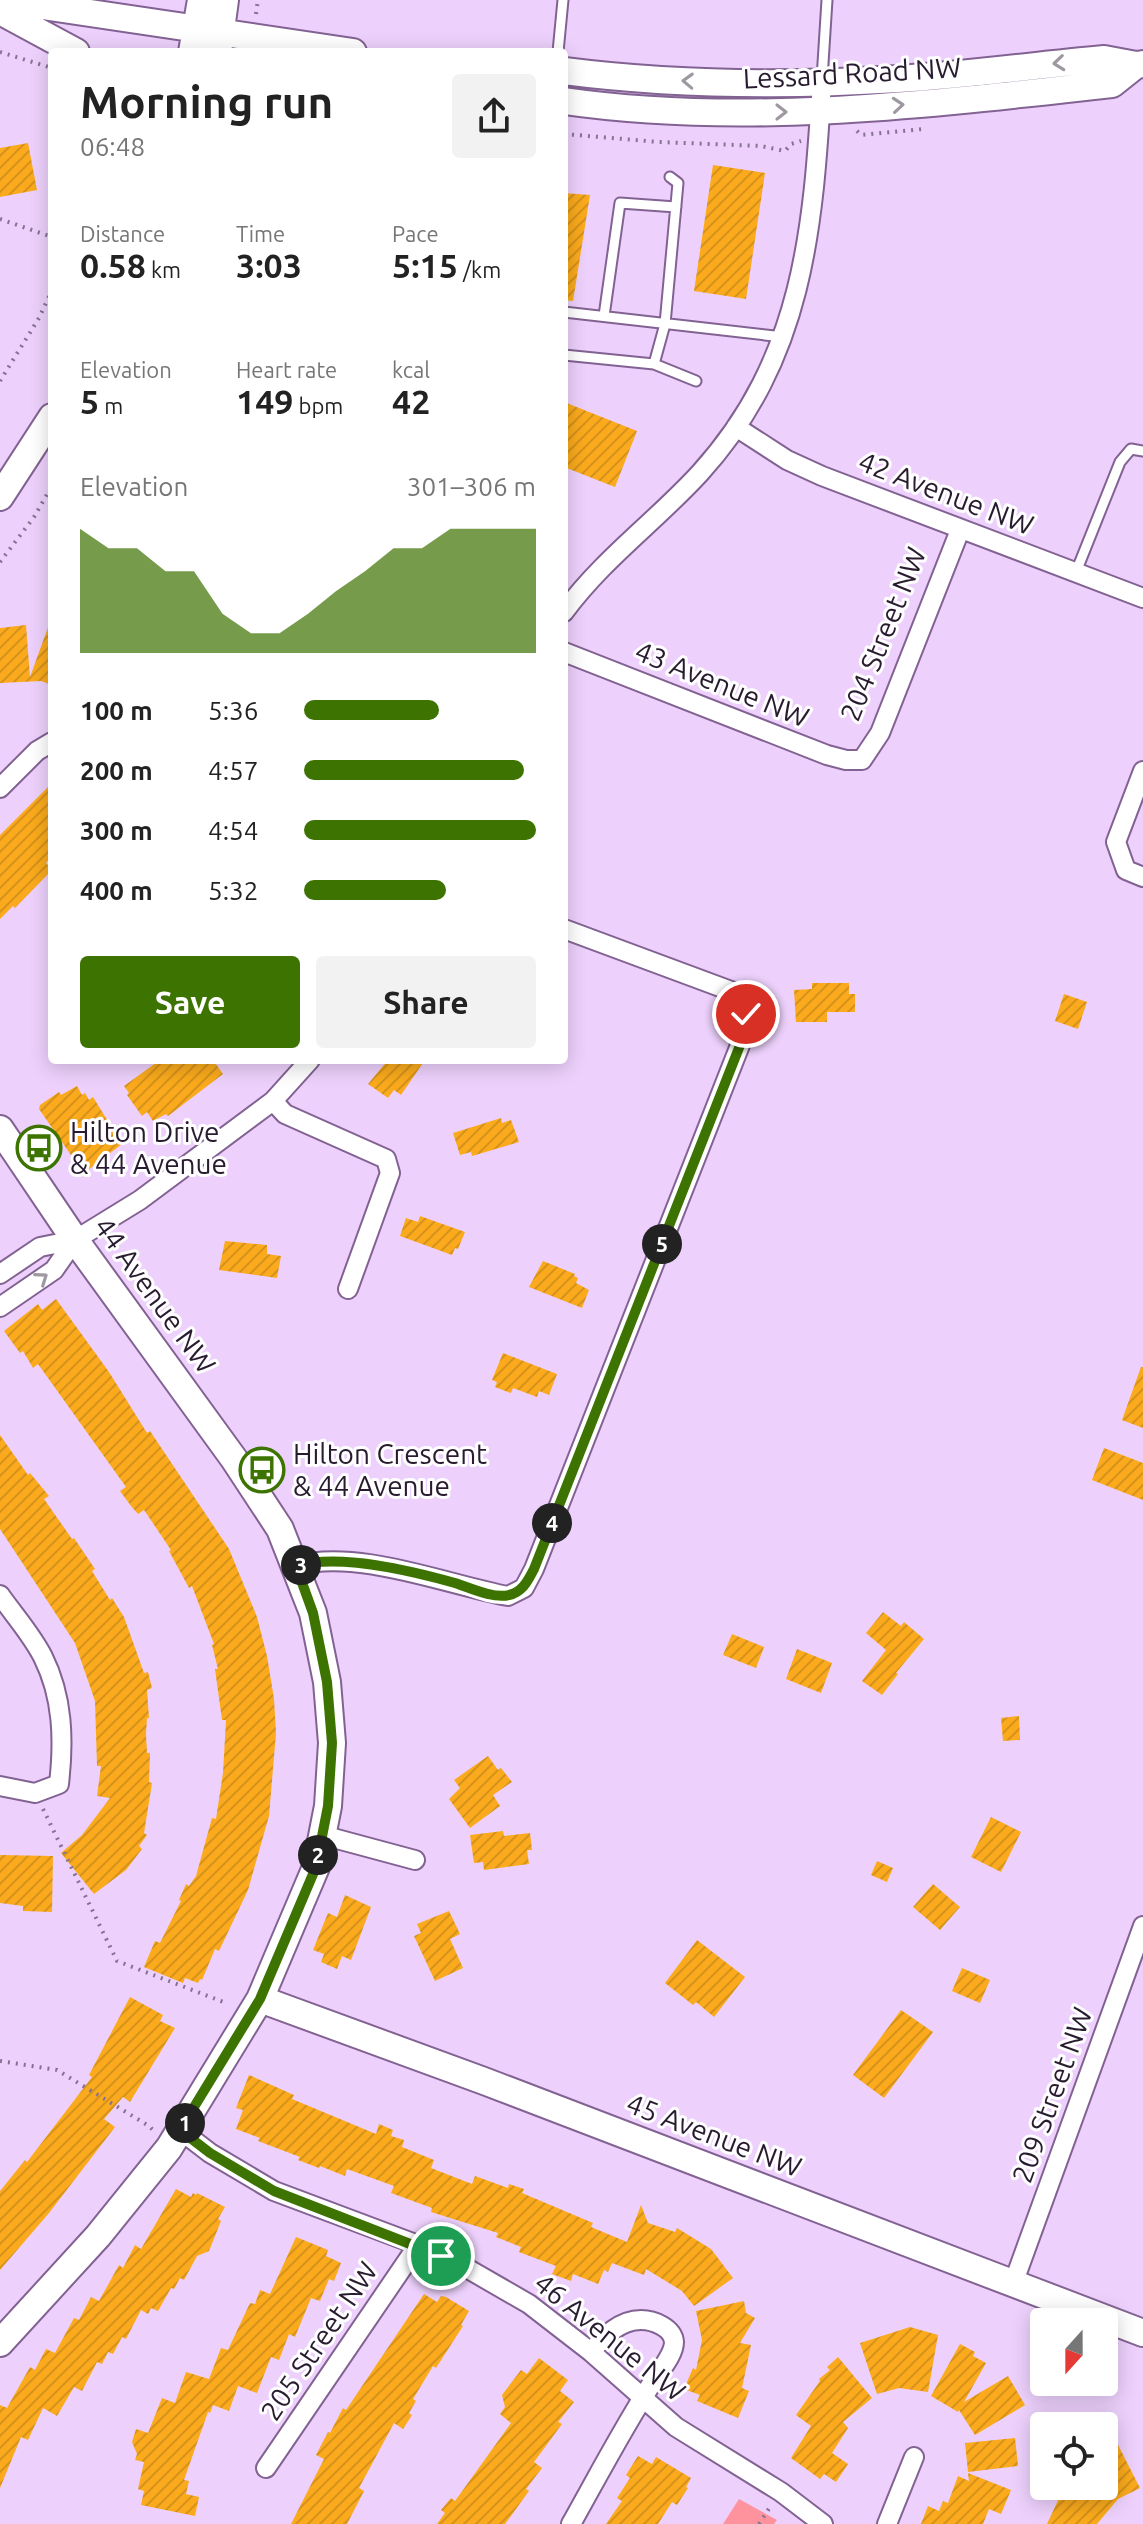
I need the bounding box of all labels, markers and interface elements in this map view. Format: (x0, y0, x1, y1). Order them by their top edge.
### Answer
street label: Lessard Road NW (742, 51, 962, 94)
one-way arrow (1052, 54, 1065, 71)
one-way arrow (681, 72, 694, 89)
button: share (452, 74, 536, 158)
text: Morning run (80, 77, 333, 126)
one-way arrow (892, 97, 905, 114)
one-way arrow (775, 103, 788, 121)
text: 06:48 (80, 132, 145, 161)
text: Distance (80, 221, 165, 246)
text: Time (236, 221, 285, 246)
text: Pace (392, 221, 439, 246)
text: 0.58 (80, 246, 146, 284)
text: 3:03 (236, 246, 302, 284)
text: 5:15 (392, 246, 458, 284)
text: km (146, 257, 181, 282)
text: /km (458, 257, 501, 282)
text: Elevation (80, 357, 172, 382)
text: Heart rate (236, 357, 337, 382)
text: kcal (392, 357, 430, 382)
text: 5 (80, 382, 99, 420)
text: 149 (236, 382, 294, 420)
text: 42 (392, 382, 430, 420)
text: m (99, 393, 123, 418)
text: bpm (294, 393, 343, 418)
street label: 42 Avenue NW (854, 445, 1038, 540)
text: Elevation (80, 472, 188, 501)
text: 301–306 m (407, 472, 536, 501)
street label: 204 Street NW (834, 543, 931, 725)
street label: 43 Avenue NW (631, 635, 814, 732)
text: 100 m (80, 696, 153, 725)
text: 5:36 (208, 696, 258, 725)
text: 200 m (80, 756, 153, 785)
text: 4:57 (208, 756, 258, 785)
text: 300 m (80, 816, 153, 845)
text: 4:54 (208, 816, 258, 845)
text: 400 m (80, 876, 153, 905)
text: 5:32 (208, 876, 258, 905)
button: Save (80, 956, 300, 1048)
button: Share (316, 956, 536, 1048)
pin (712, 980, 780, 1048)
icon: check (724, 992, 768, 1036)
place label: Hilton Drive & 44 Avenue (70, 1116, 227, 1179)
bus stop icon: Hilton Drive & 44 Avenue (15, 1124, 63, 1172)
street label: 44 Avenue NW (89, 1211, 222, 1378)
pin: 5 (642, 1224, 682, 1264)
text: 5 (656, 1231, 668, 1256)
one-way arrow (34, 1273, 48, 1288)
place label: Hilton Crescent & 44 Avenue (293, 1438, 487, 1501)
bus stop icon: Hilton Crescent & 44 Avenue (238, 1446, 286, 1494)
pin: 4 (532, 1503, 572, 1543)
text: 4 (546, 1510, 558, 1535)
pin: 3 (281, 1545, 321, 1585)
text: 3 (295, 1552, 307, 1577)
pin: 2 (298, 1835, 338, 1875)
text: 2 (312, 1842, 324, 1867)
street label: 209 Street NW (1005, 2003, 1098, 2187)
street label: 45 Avenue NW (622, 2087, 806, 2182)
pin: 1 (165, 2103, 205, 2143)
text: 1 (179, 2110, 191, 2135)
pin (407, 2222, 475, 2290)
icon: arrive (419, 2234, 463, 2278)
street label: 205 Street NW (254, 2256, 383, 2426)
street label: 46 Avenue NW (529, 2266, 692, 2407)
north arrow (1030, 2308, 1118, 2396)
map controls (1030, 2308, 1118, 2500)
button: locate (1030, 2412, 1118, 2500)

